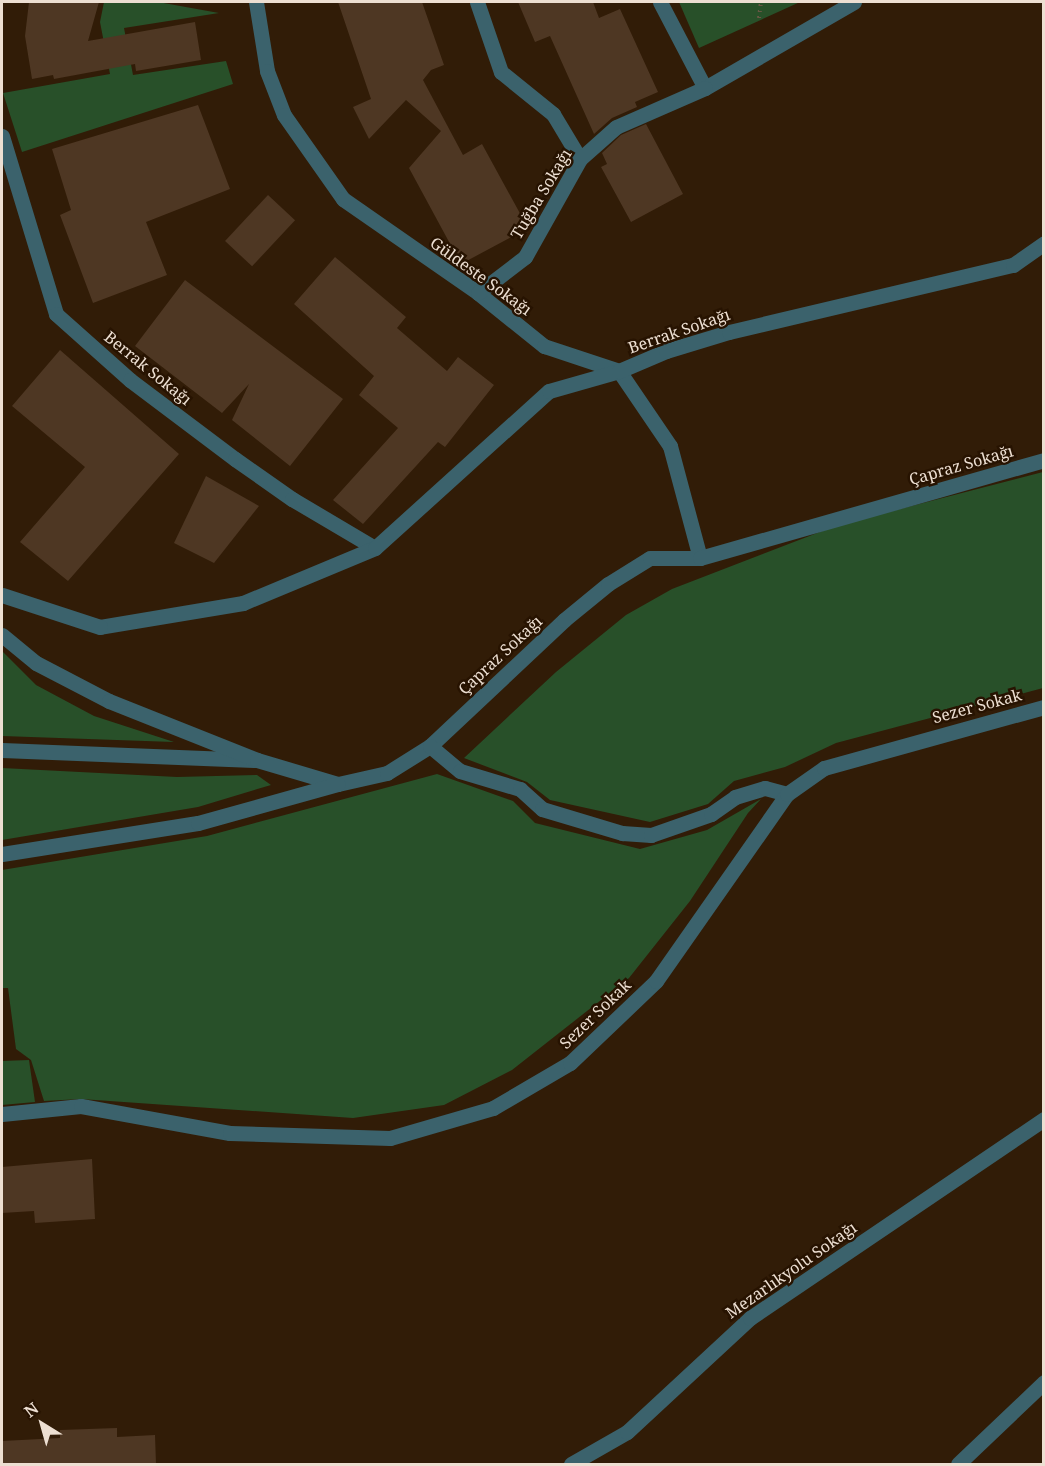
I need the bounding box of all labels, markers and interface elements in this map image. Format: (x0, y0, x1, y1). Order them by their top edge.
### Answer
street label: Tuğba Sokağı (507, 146, 575, 242)
street label: Güldeste Sokağı (427, 233, 535, 319)
street label: Berrak Sokağı (626, 305, 732, 357)
street label: Berrak Sokağı (101, 327, 195, 409)
street label: Çapraz Sokağı (907, 441, 1015, 489)
street label: Çapraz Sokağı (454, 611, 546, 699)
street label: Sezer Sokak (930, 685, 1024, 727)
street label: Sezer Sokak (555, 975, 635, 1053)
street label: Mezarlıkyolu Sokağı (722, 1218, 860, 1322)
north arrow (12, 1394, 72, 1454)
text: N (20, 1397, 43, 1422)

